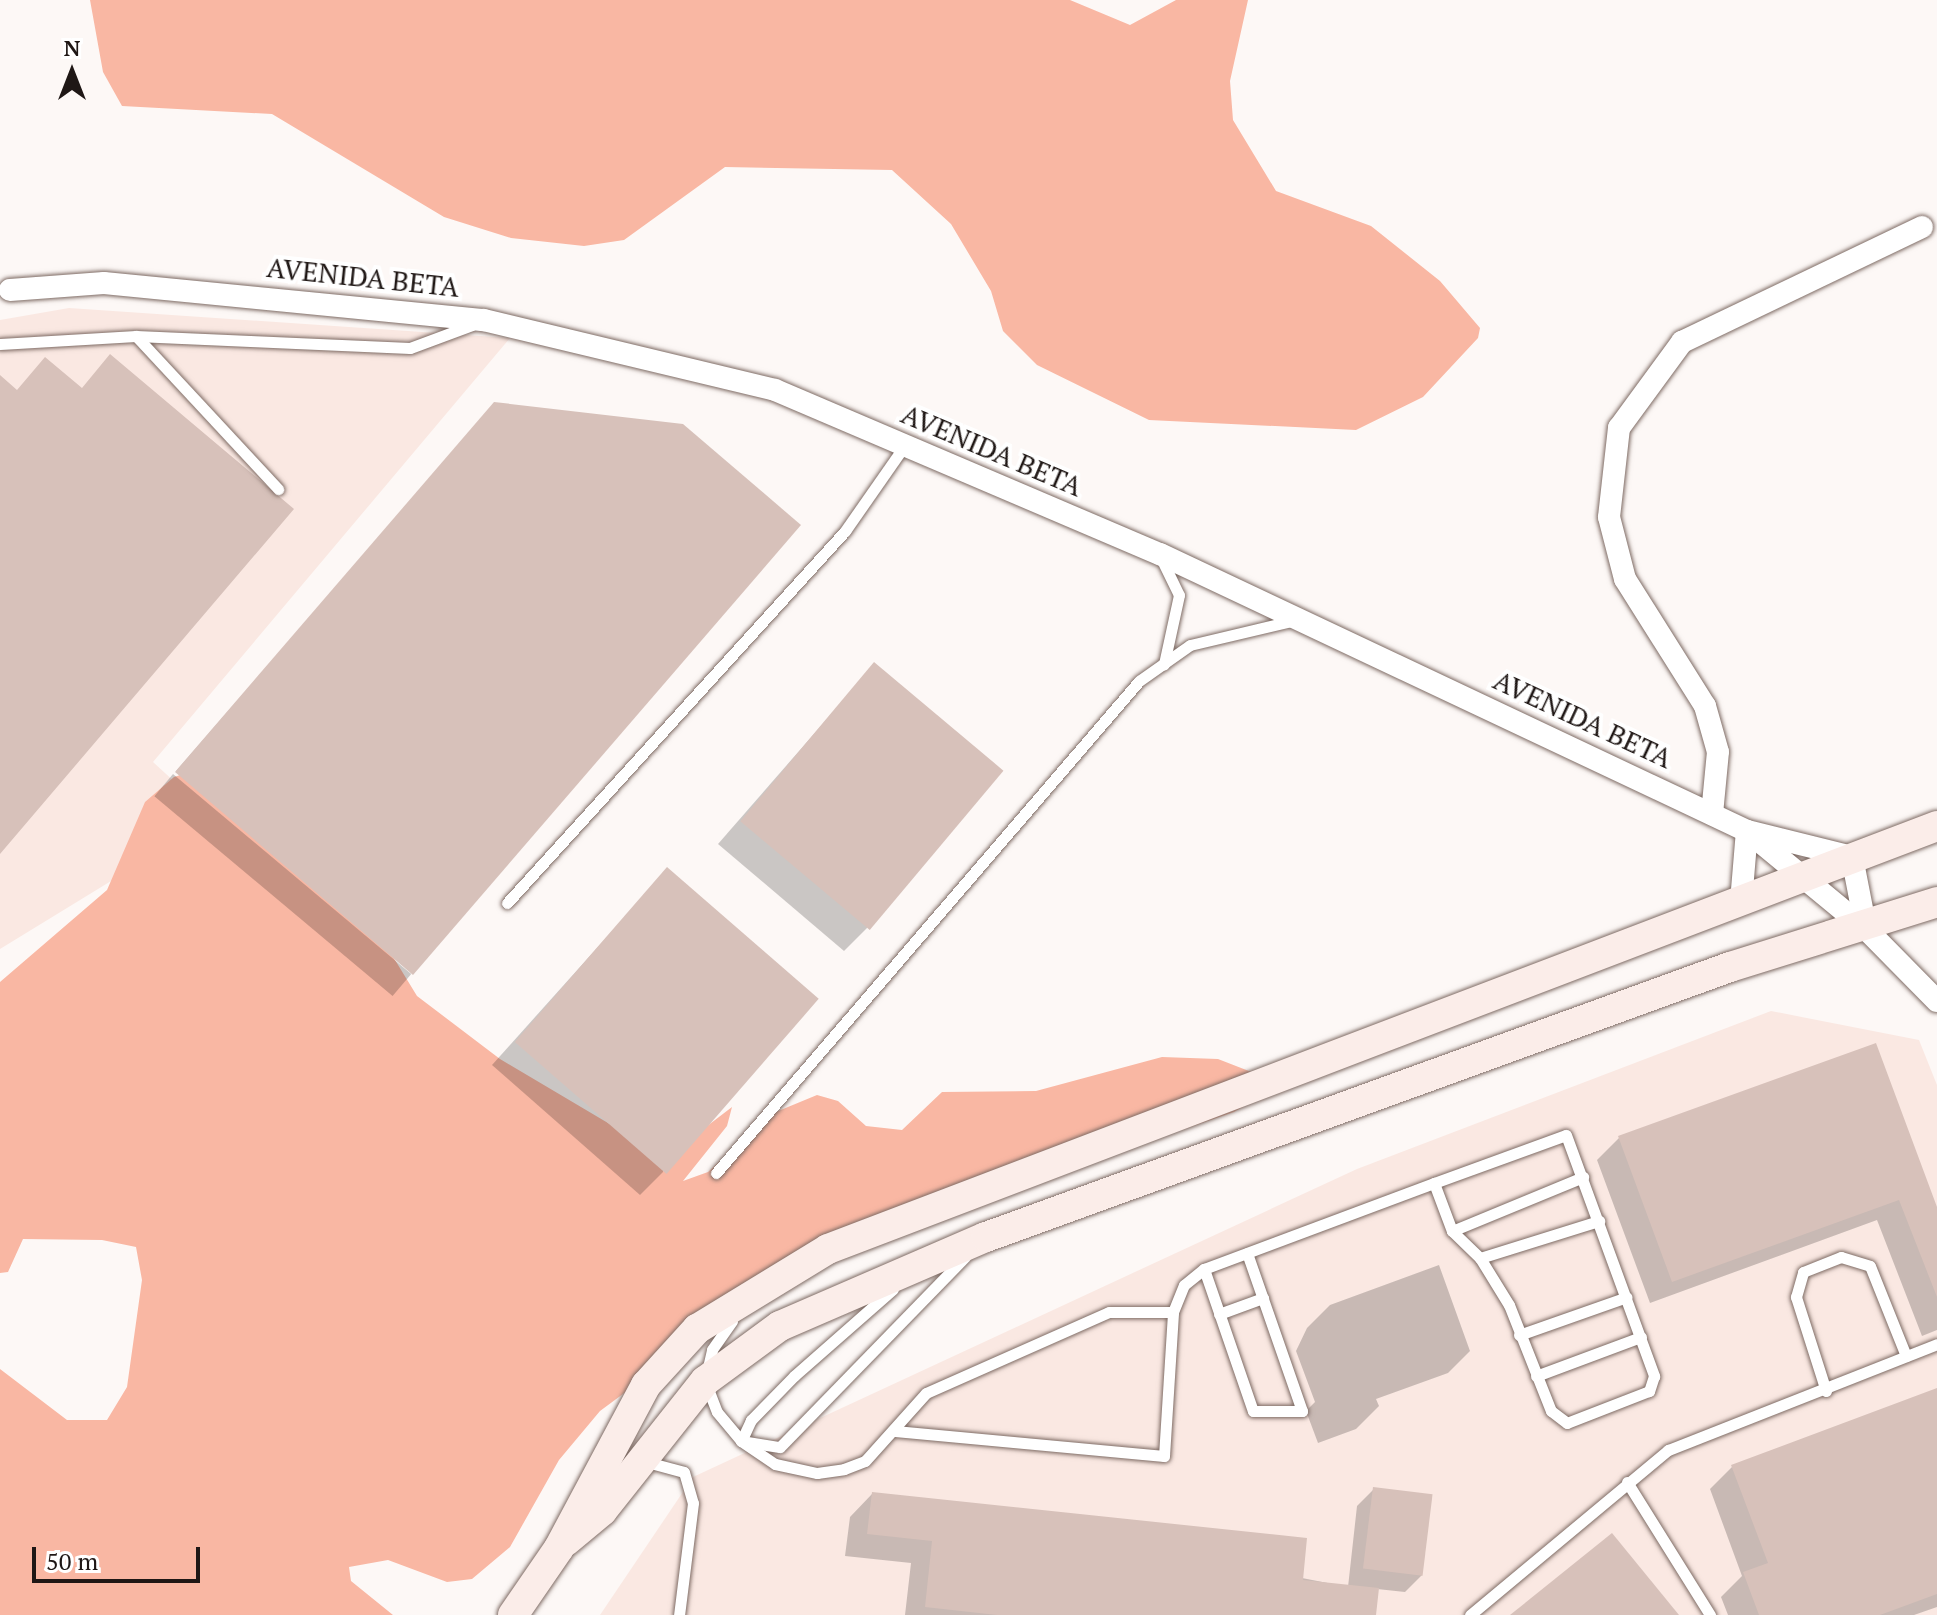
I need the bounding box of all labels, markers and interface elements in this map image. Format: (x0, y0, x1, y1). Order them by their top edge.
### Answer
north arrow (32, 32, 112, 112)
text: N (64, 33, 80, 62)
street label: AVENIDA BETA (265, 250, 461, 304)
street label: AVENIDA BETA (896, 397, 1088, 503)
street label: AVENIDA BETA (1488, 663, 1678, 775)
scale bar (36, 1531, 204, 1581)
text: 50 m (46, 1545, 98, 1577)

